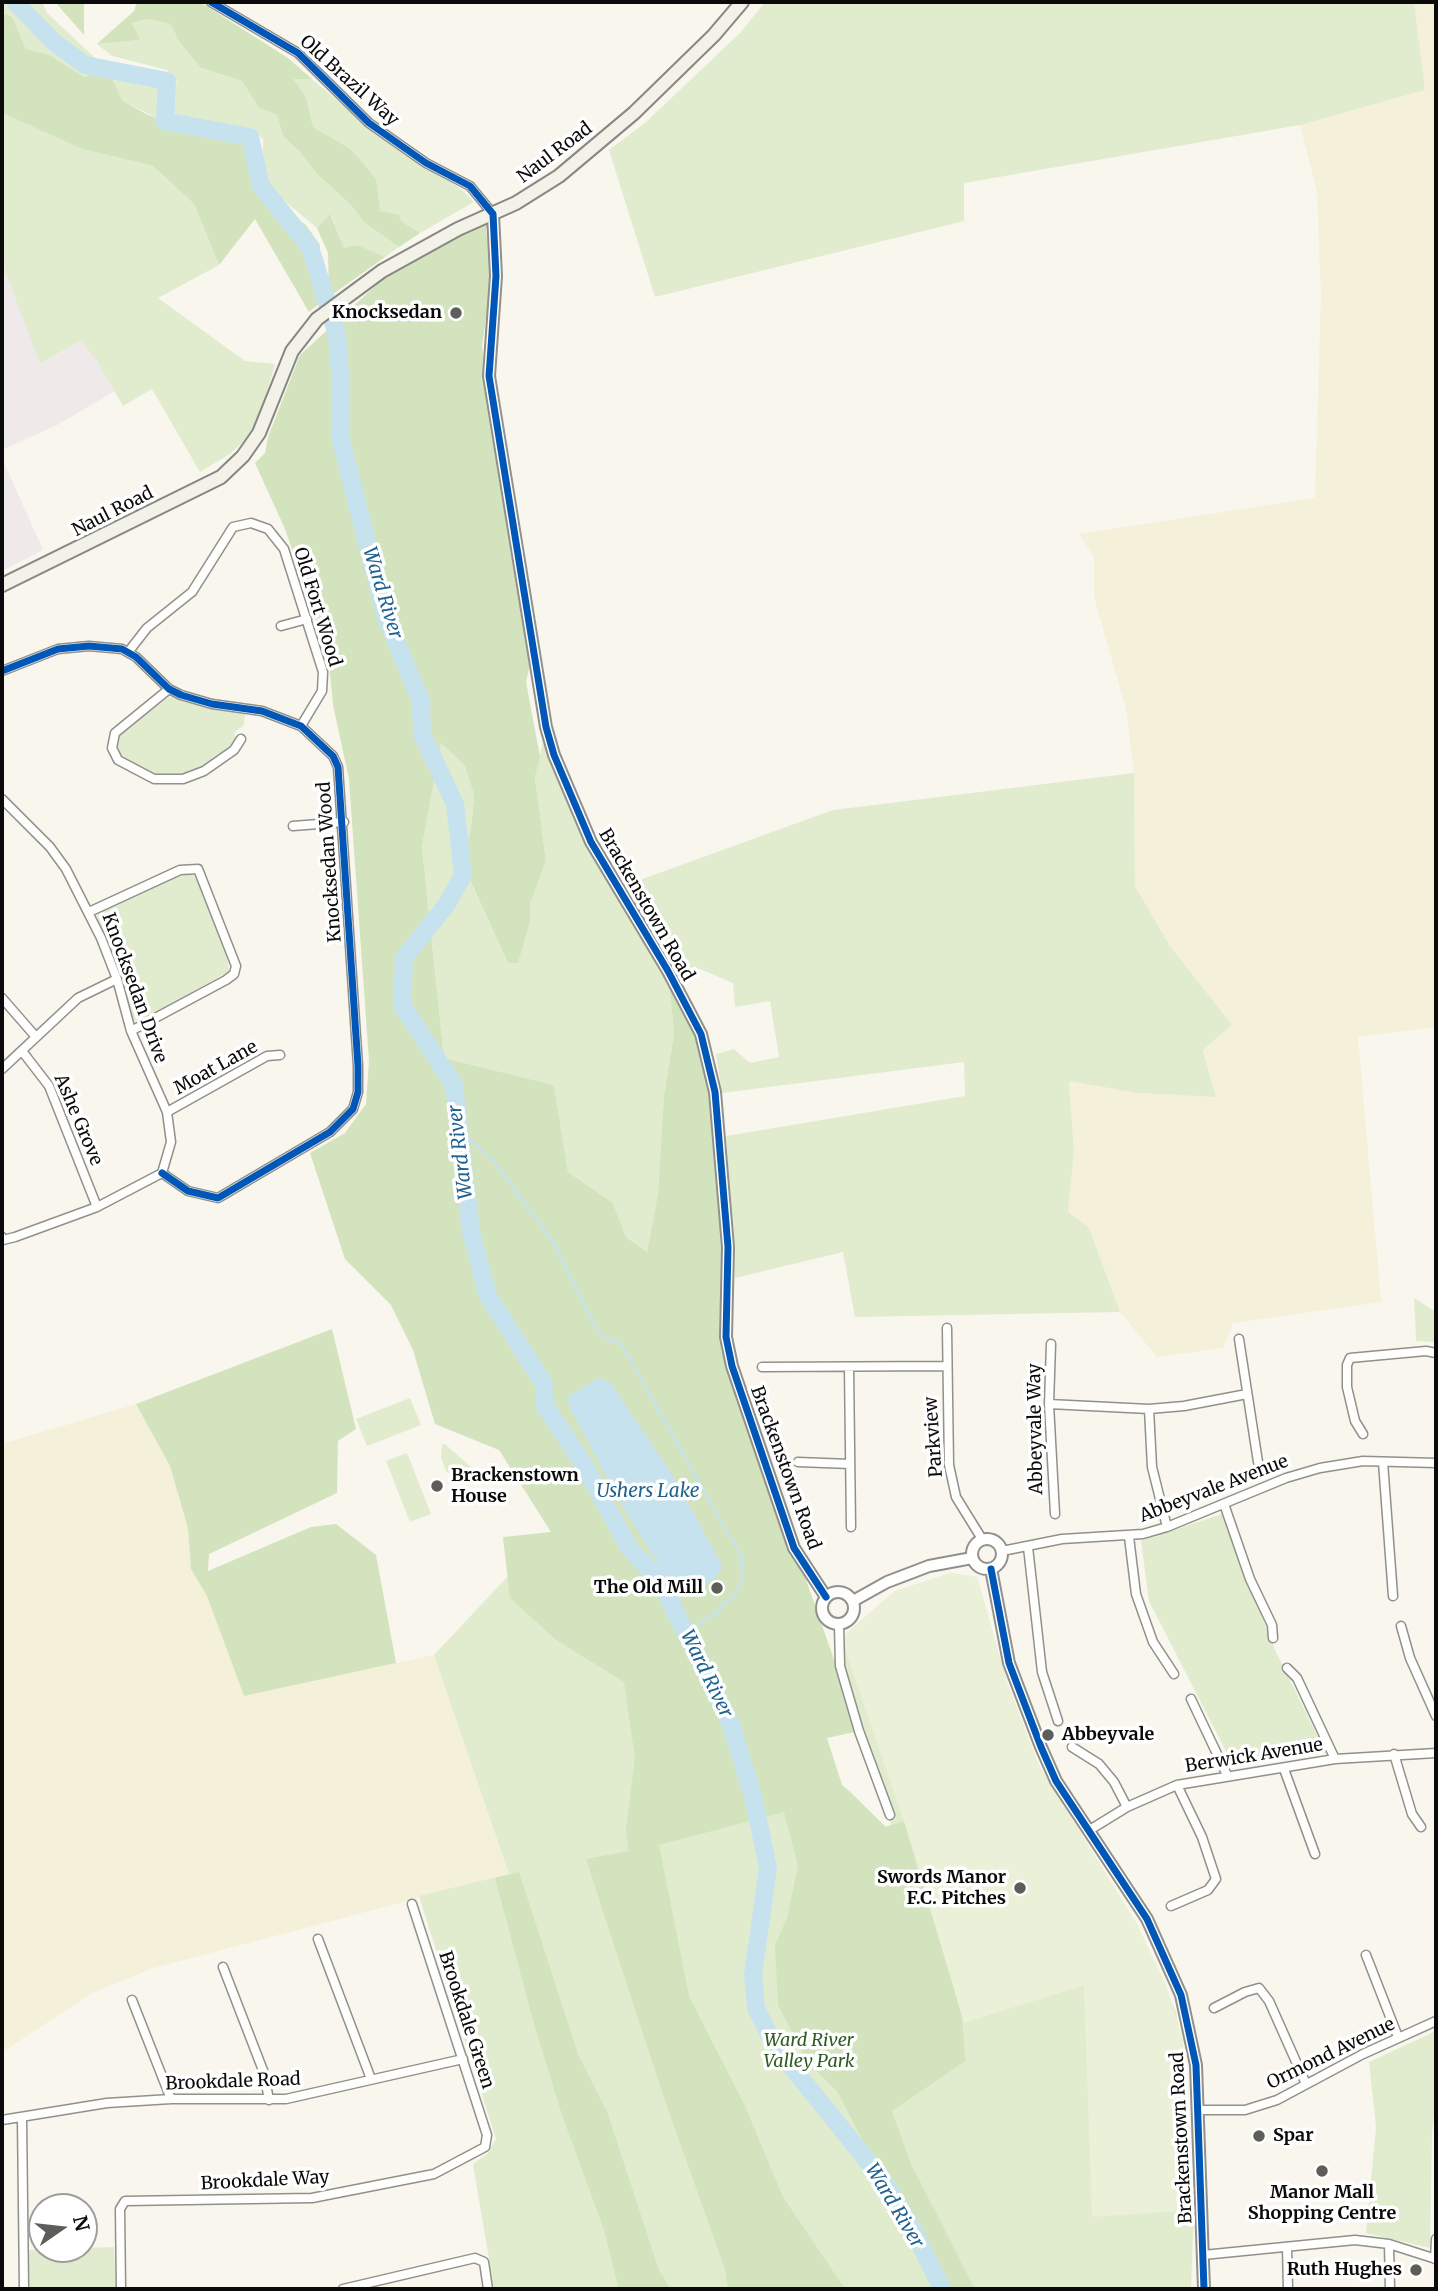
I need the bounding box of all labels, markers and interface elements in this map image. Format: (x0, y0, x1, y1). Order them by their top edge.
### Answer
street label: Old Brazil Way (295, 31, 403, 131)
street label: Naul Road (513, 118, 597, 188)
place label: Knocksedan (332, 302, 442, 324)
marker: Knocksedan (448, 305, 464, 321)
street label: Naul Road (69, 482, 157, 542)
water label: Ward River (357, 544, 407, 642)
street label: Old Fort Wood (289, 545, 345, 669)
street label: Knocksedan Wood (314, 781, 346, 943)
street label: Brackenstown Road (594, 825, 698, 985)
street label: Knocksedan Drive (97, 910, 171, 1066)
street label: Moat Lane (171, 1036, 261, 1100)
street label: Ashe Grove (49, 1071, 107, 1169)
water label: Ward River (444, 1104, 478, 1200)
street label: Abbeyvale Way (1024, 1363, 1048, 1495)
street label: Brackenstown Road (745, 1383, 825, 1553)
street label: Parkview (920, 1396, 948, 1478)
street label: Abbeyvale Avenue (1137, 1451, 1291, 1527)
place label: Brackenstown House (451, 1465, 579, 1508)
marker: Brackenstown House (429, 1478, 445, 1494)
water label: Ushers Lake (596, 1481, 700, 1503)
place label: The Old Mill (594, 1577, 703, 1599)
marker: The Old Mill (709, 1580, 725, 1596)
water label: Ward River (675, 1626, 737, 1722)
place label: Abbeyvale (1062, 1724, 1154, 1746)
marker: Abbeyvale (1040, 1727, 1056, 1743)
street label: Berwick Avenue (1184, 1734, 1324, 1778)
place label: Swords Manor F.C. Pitches (877, 1867, 1006, 1910)
marker: Swords Manor F.C. Pitches (1012, 1880, 1028, 1896)
street label: Brookdale Green (434, 1948, 498, 2092)
street label: Ormond Avenue (1263, 2014, 1399, 2094)
park label: Ward River Valley Park (763, 2030, 855, 2072)
street label: Brackenstown Road (1167, 2051, 1197, 2225)
street label: Brookdale Road (165, 2069, 301, 2095)
place label: Spar (1273, 2125, 1314, 2147)
marker: Spar (1251, 2128, 1267, 2144)
water label: Ward River (860, 2160, 928, 2252)
marker: Manor Mall Shopping Centre (1314, 2163, 1330, 2179)
street label: Brookdale Way (200, 2167, 330, 2195)
place label: Manor Mall Shopping Centre (1248, 2182, 1396, 2224)
north arrow (28, 2193, 98, 2263)
text: N (68, 2213, 95, 2234)
place label: Ruth Hughes (1287, 2259, 1402, 2281)
marker: Ruth Hughes (1408, 2262, 1424, 2278)

